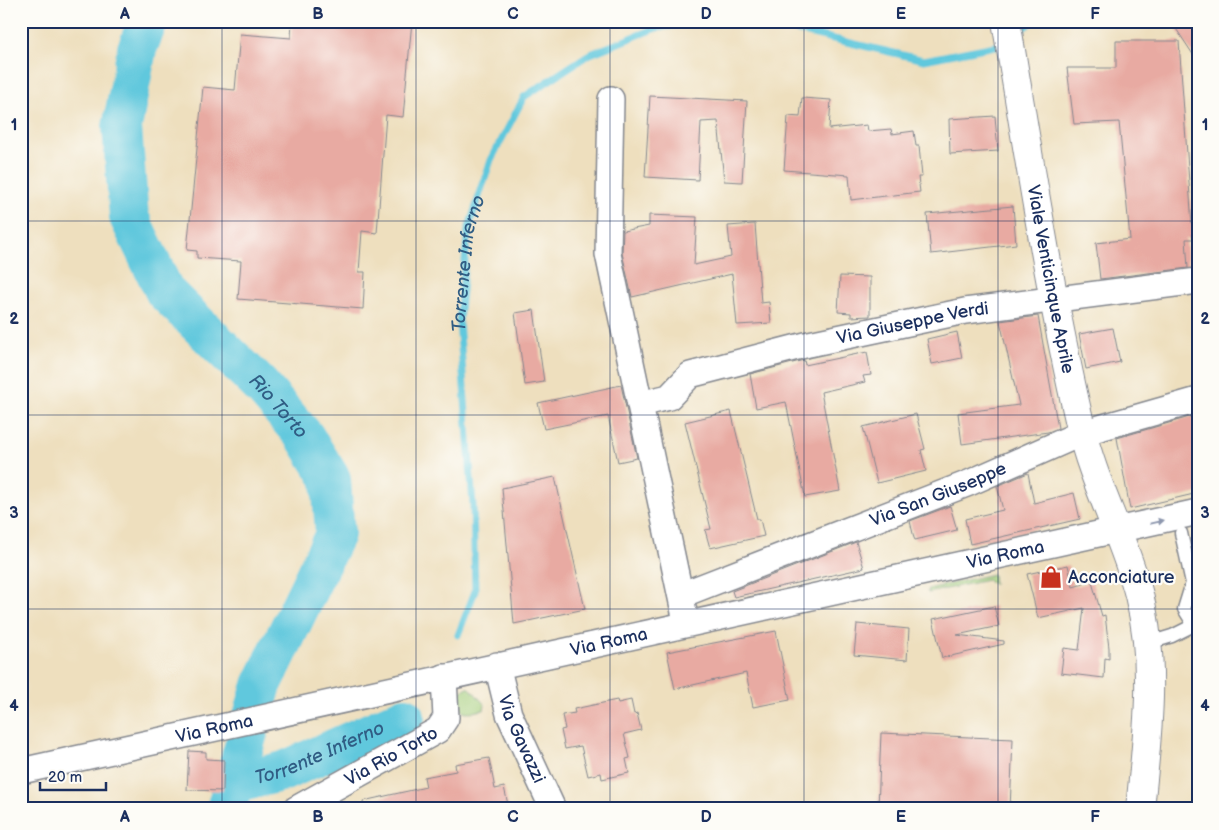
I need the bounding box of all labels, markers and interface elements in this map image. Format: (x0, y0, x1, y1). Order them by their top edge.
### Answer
text: A (119, 5, 130, 24)
text: B (312, 5, 324, 24)
text: C (507, 5, 519, 24)
text: D (700, 5, 712, 24)
text: E (896, 5, 906, 24)
text: F (1090, 5, 1100, 24)
text: 1 (11, 116, 17, 135)
text: 1 (1202, 116, 1208, 135)
street label: Viale Venticinque Aprile (1023, 183, 1079, 376)
water label: Torrente Inferno (447, 192, 490, 333)
street label: Via Giuseppe Verdi (835, 298, 990, 348)
text: 2 (9, 310, 19, 329)
text: 2 (1200, 310, 1210, 329)
water label: Rio Torto (244, 369, 312, 443)
street label: Via San Giuseppe (867, 457, 1010, 531)
text: 3 (9, 504, 19, 523)
text: 3 (1200, 504, 1210, 523)
one-way arrow (1149, 518, 1164, 526)
street label: Via Roma (965, 536, 1046, 573)
shop icon: Acconciature (1038, 564, 1064, 590)
place label: Acconciature (1068, 567, 1175, 588)
street label: Via Roma (568, 623, 650, 660)
street label: Via Gavazzi (494, 693, 550, 786)
text: 4 (9, 697, 19, 716)
text: 4 (1200, 697, 1210, 716)
street label: Via Roma (174, 710, 255, 747)
water label: Torrente Inferno (252, 716, 388, 790)
street label: Via Rio Torto (341, 722, 441, 790)
scale bar (40, 760, 106, 792)
text: 20 m (48, 768, 82, 787)
text: A (119, 808, 130, 827)
text: B (312, 808, 324, 827)
text: C (507, 808, 519, 827)
text: D (700, 808, 712, 827)
text: E (896, 808, 906, 827)
text: F (1090, 808, 1100, 827)

